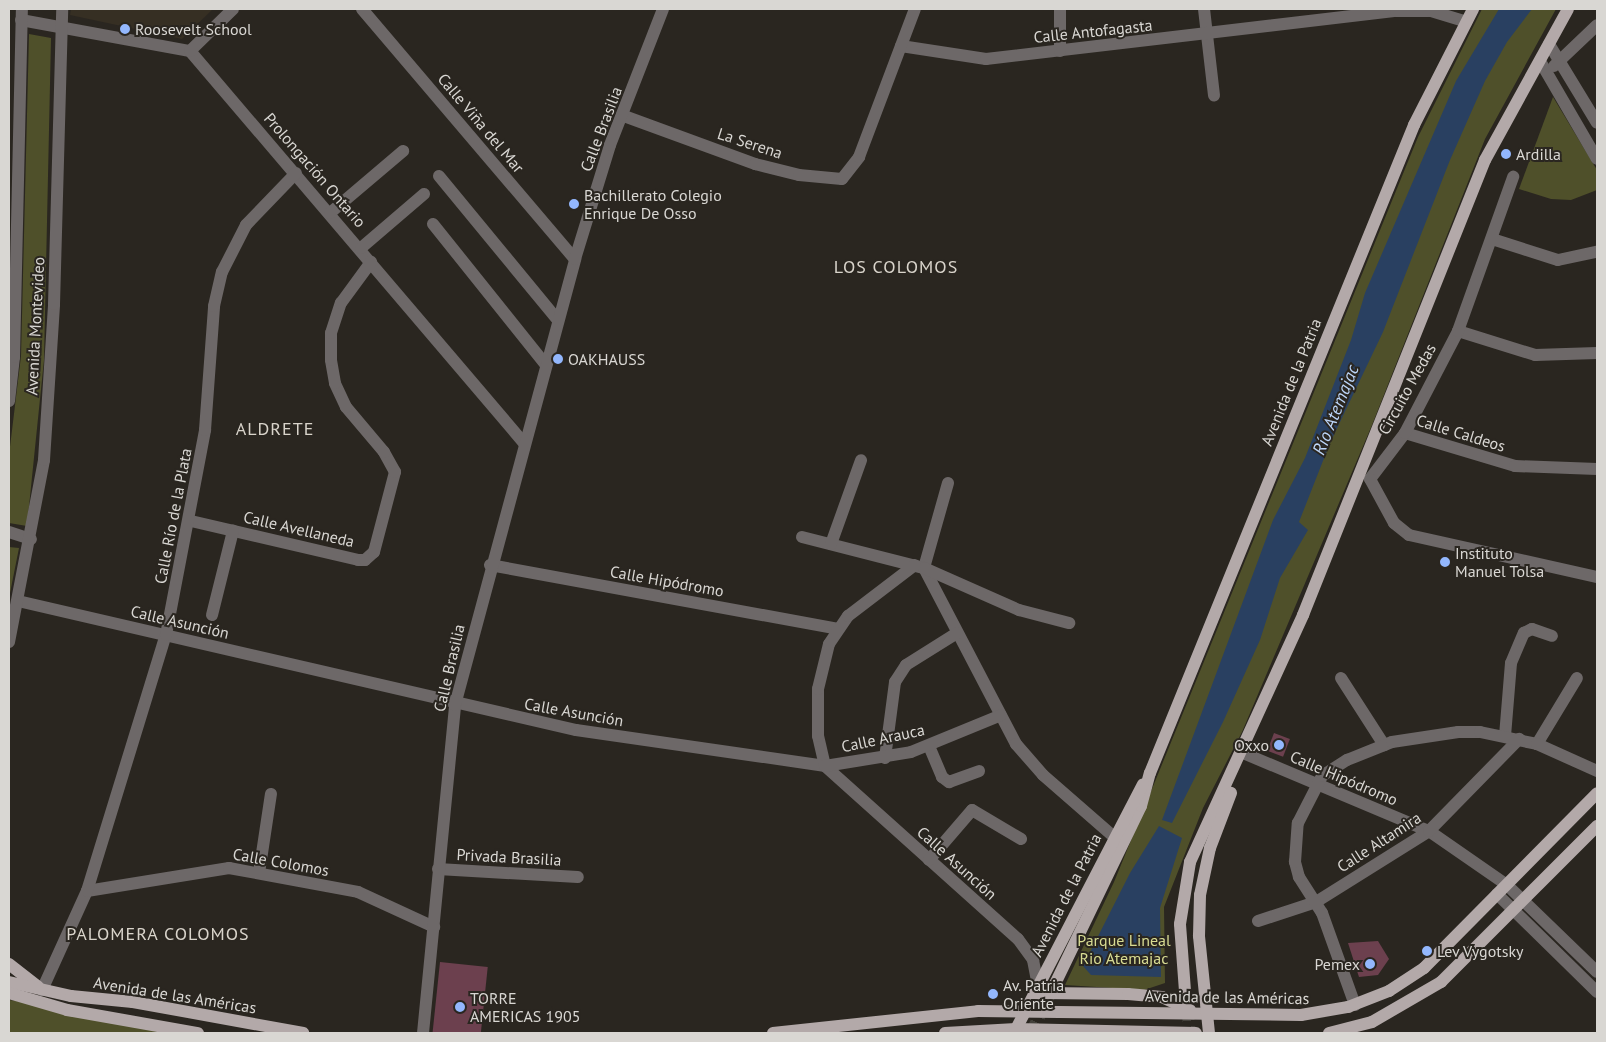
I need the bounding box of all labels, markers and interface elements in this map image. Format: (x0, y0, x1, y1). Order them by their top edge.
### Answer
street label: Calle Antofagasta (1032, 15, 1154, 47)
place label: Roosevelt School (135, 19, 252, 39)
marker: Roosevelt School (119, 23, 131, 35)
street label: Calle Viña del Mar (434, 69, 528, 177)
street label: Calle Brasilia (576, 84, 626, 174)
street label: Prolongación Ontario (260, 109, 370, 231)
street label: La Serena (715, 124, 785, 162)
place label: Ardilla (1516, 144, 1561, 164)
marker: Ardilla (1500, 148, 1512, 160)
place label: Bachillerato Colegio Enrique De Osso (584, 185, 722, 223)
marker: Bachillerato Colegio Enrique De Osso (568, 198, 580, 210)
street label: Avenida Montevideo (22, 256, 48, 396)
district label: LOS COLOMOS (832, 256, 960, 278)
street label: Avenida de la Patria (1257, 316, 1325, 448)
street label: Circuito Medas (1374, 340, 1440, 438)
place label: OAKHAUSS (568, 349, 645, 369)
marker: OAKHAUSS (552, 353, 564, 365)
water label: Río Atemajac (1308, 362, 1364, 458)
street label: Calle Caldeos (1414, 410, 1508, 456)
district label: ALDRETE (235, 418, 315, 440)
street label: Calle Río de la Plata (150, 447, 196, 585)
street label: Calle Avellaneda (241, 507, 357, 551)
place label: Instituto Manuel Tolsa (1455, 543, 1545, 581)
marker: Instituto Manuel Tolsa (1439, 556, 1451, 568)
street label: Calle Hipódromo (609, 562, 725, 600)
street label: Calle Asunción (129, 601, 231, 643)
street label: Calle Brasilia (430, 622, 468, 714)
street label: Calle Asunción (523, 694, 625, 730)
street label: Calle Arauca (839, 720, 927, 756)
place label: Oxxo (1234, 735, 1269, 755)
marker: Oxxo (1273, 739, 1285, 751)
street label: Calle Hipódromo (1287, 747, 1401, 809)
street label: Calle Altamira (1333, 808, 1425, 876)
street label: Calle Asunción (913, 822, 1001, 904)
street label: Avenida de la Patria (1027, 830, 1105, 960)
street label: Calle Colomos (231, 844, 331, 880)
street label: Privada Brasilia (456, 845, 562, 869)
district label: PALOMERA COLOMOS (64, 923, 252, 945)
park label: Parque Lineal Rio Atemajac (1077, 930, 1171, 968)
place label: Lev Vygotsky (1437, 941, 1524, 961)
marker: Lev Vygotsky (1421, 945, 1433, 957)
place label: Pemex (1315, 954, 1360, 974)
marker: Pemex (1364, 958, 1376, 970)
street label: Avenida de las Américas (92, 973, 258, 1017)
place label: Av. Patria Oriente (1003, 975, 1065, 1013)
street label: Avenida de las Américas (1144, 986, 1310, 1008)
place label: TORRE AMERICAS 1905 (470, 988, 580, 1026)
marker: Av. Patria Oriente (987, 988, 999, 1000)
marker: TORRE AMERICAS 1905 (454, 1001, 466, 1013)

